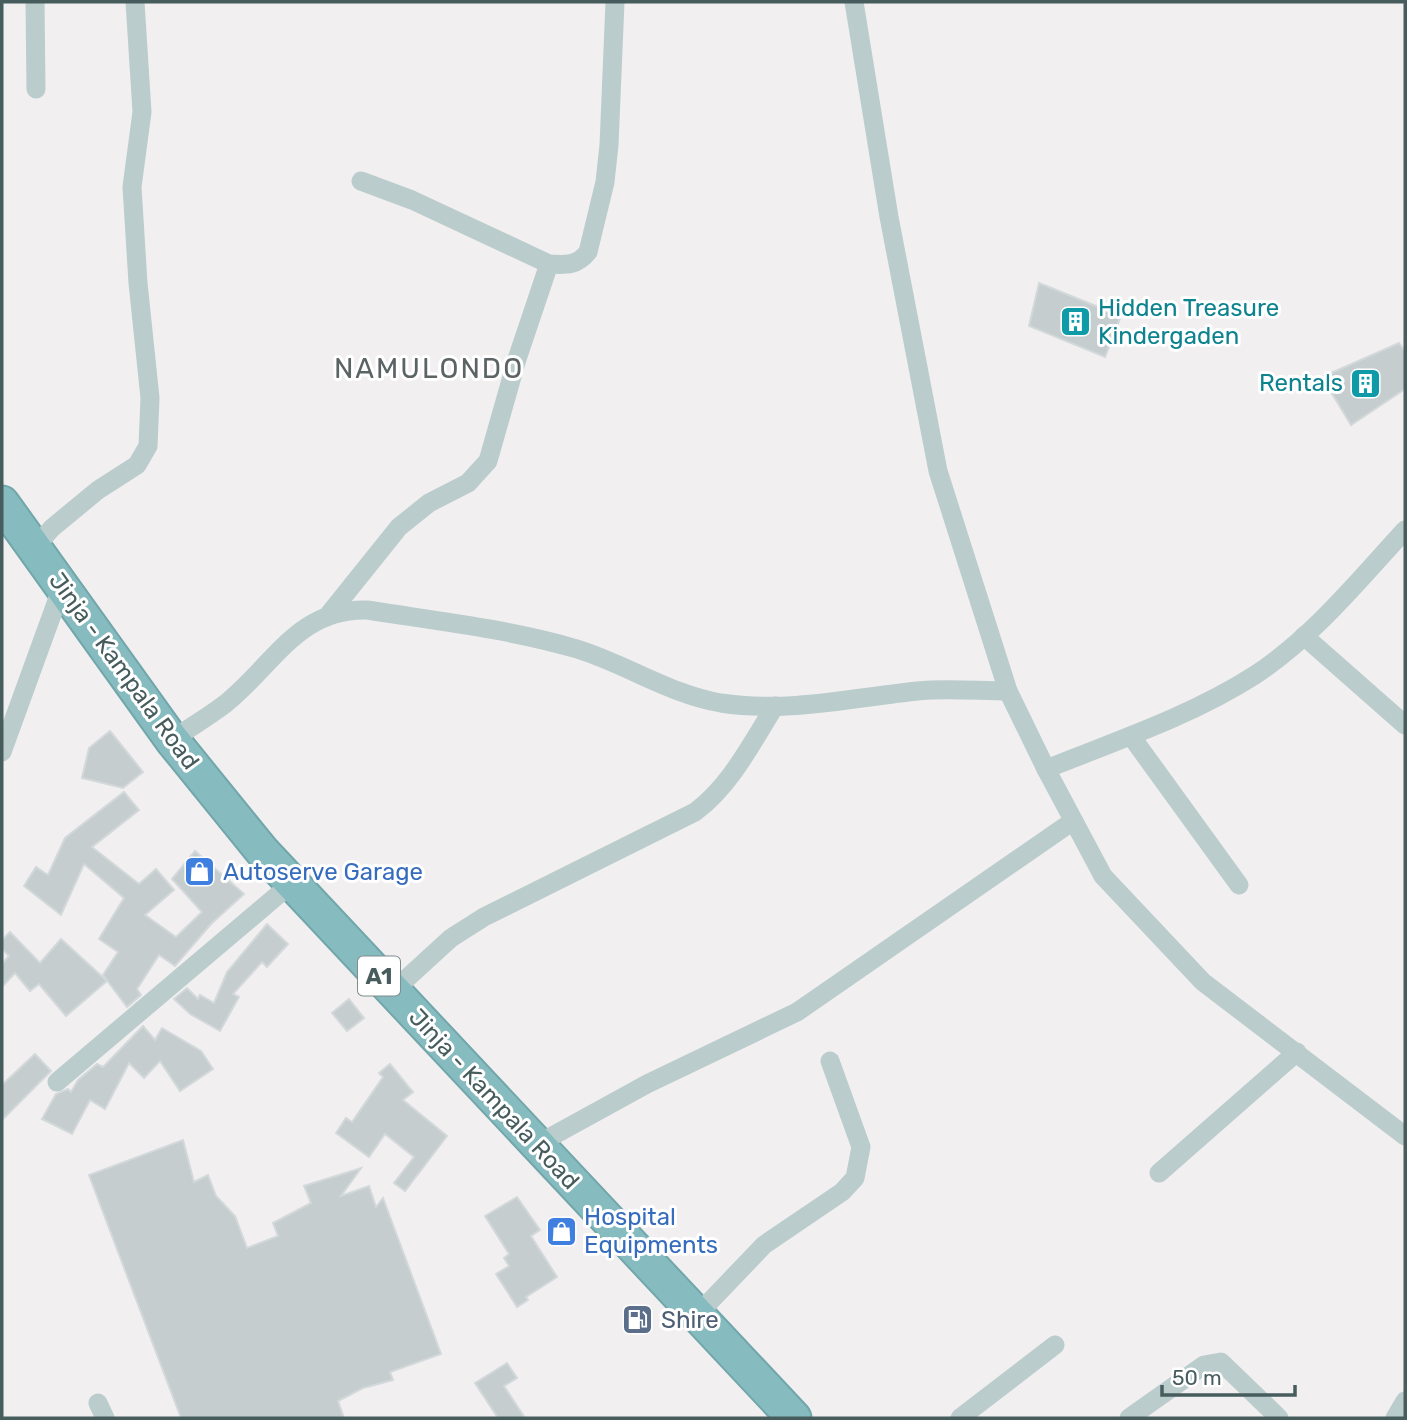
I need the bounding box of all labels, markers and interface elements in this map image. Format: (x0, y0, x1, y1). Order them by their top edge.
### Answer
place label: Hidden Treasure Kindergaden (1098, 294, 1279, 350)
building icon: Hidden Treasure Kindergaden (1058, 305, 1092, 339)
district label: NAMULONDO (334, 352, 524, 385)
building icon: Rentals (1349, 366, 1383, 400)
place label: Rentals (1259, 369, 1343, 397)
street label: Jinja - Kampala Road (43, 567, 205, 775)
shop icon: Autoserve Garage (183, 855, 217, 889)
place label: Autoserve Garage (223, 858, 423, 886)
road number: A1 (358, 956, 400, 995)
street label: Jinja - Kampala Road (403, 1003, 585, 1195)
place label: Hospital Equipments (584, 1203, 718, 1259)
shop icon: Hospital Equipments (544, 1214, 578, 1248)
fuel station icon: Shire (621, 1303, 655, 1337)
place label: Shire (661, 1306, 719, 1334)
scale bar (1162, 1354, 1295, 1398)
text: 50 m (1172, 1365, 1222, 1390)

